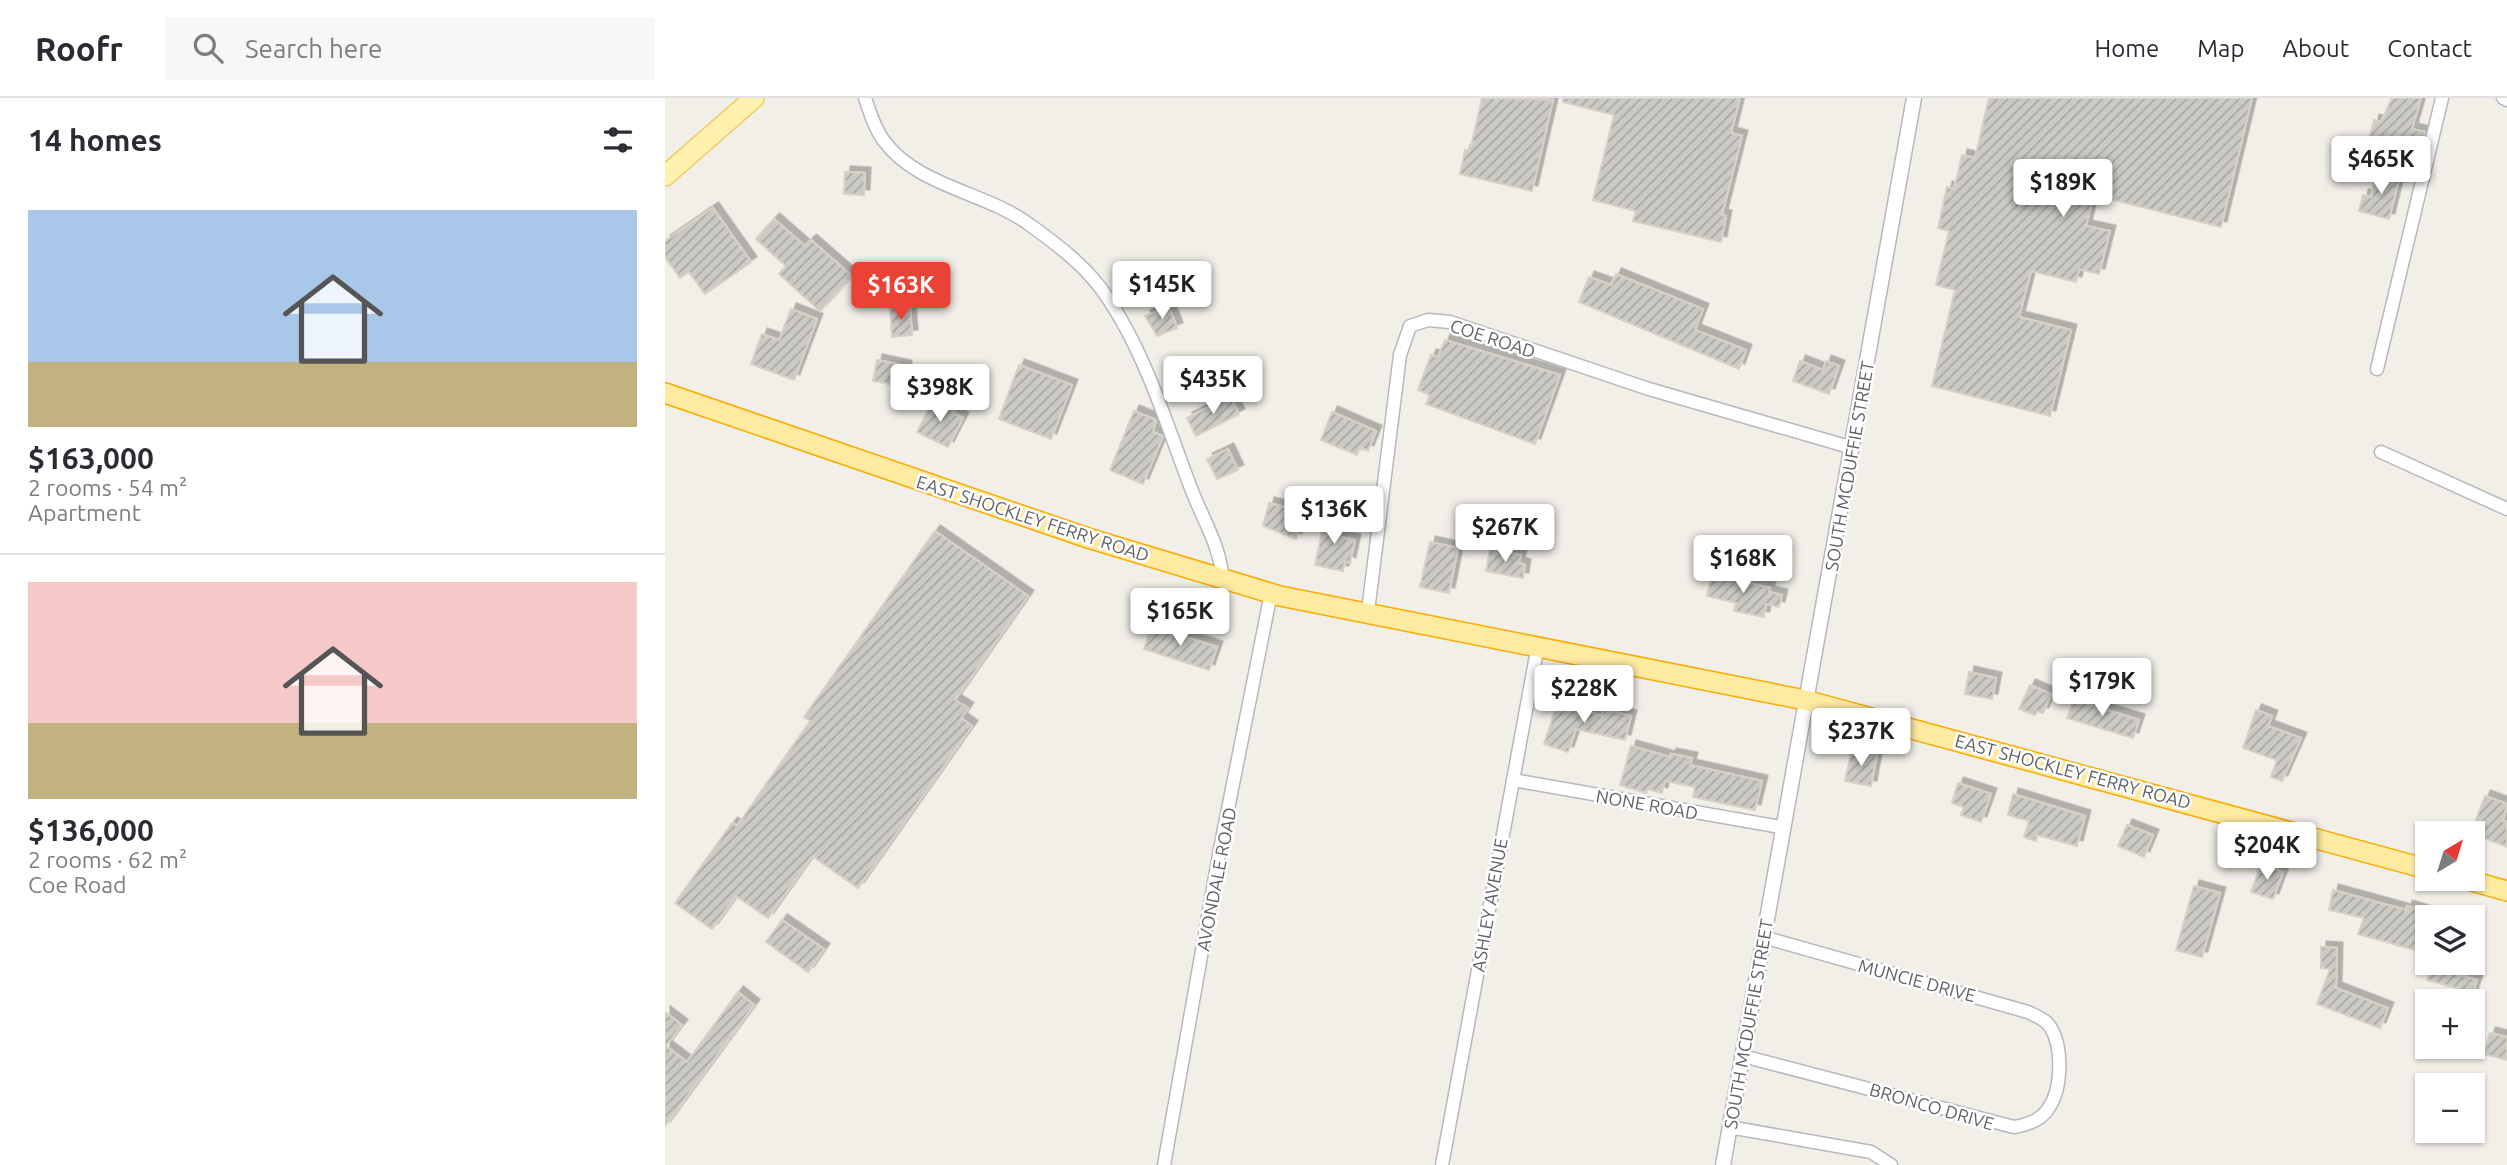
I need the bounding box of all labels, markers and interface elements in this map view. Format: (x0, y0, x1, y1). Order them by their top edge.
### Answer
search box (165, 17, 655, 80)
icon: search (189, 29, 227, 67)
text: Roofr (35, 30, 123, 67)
text: Search here (245, 34, 382, 63)
text: Home (2094, 35, 2159, 62)
text: Map (2197, 35, 2244, 62)
text: About (2282, 35, 2349, 62)
text: Contact (2387, 35, 2472, 62)
icon: filters (599, 121, 637, 159)
text: 14 homes (28, 123, 162, 157)
pin: $465K (2332, 136, 2430, 196)
text: $465K (2347, 146, 2415, 171)
pin: $189K (2014, 159, 2112, 219)
text: $189K (2029, 169, 2097, 194)
icon: home (270, 256, 396, 382)
pin: $163K (852, 262, 950, 322)
pin: $145K (1113, 262, 1211, 321)
text: $145K (1128, 271, 1196, 296)
text: $163K (867, 272, 935, 297)
street label: COE ROAD (1448, 315, 1538, 361)
pin: $435K (1164, 356, 1262, 416)
street label: SOUTH MCDUFFIE STREET (1821, 360, 1877, 572)
pin: $398K (891, 364, 989, 424)
text: $435K (1179, 366, 1247, 391)
text: $398K (906, 374, 974, 399)
text: $163,000 (28, 441, 154, 475)
street label: EAST SHOCKLEY FERRY ROAD (914, 471, 1152, 565)
text: 2 rooms · 54 m² (28, 475, 187, 500)
pin: $136K (1285, 486, 1383, 546)
text: $136K (1300, 496, 1368, 521)
text: Apartment (28, 500, 141, 525)
pin: $267K (1456, 504, 1554, 564)
text: $267K (1471, 514, 1539, 539)
pin: $168K (1694, 536, 1792, 595)
text: $168K (1709, 545, 1777, 570)
pin: $165K (1131, 588, 1229, 648)
text: $165K (1146, 598, 1214, 623)
icon: home (270, 628, 396, 754)
pin: $179K (2053, 658, 2151, 718)
pin: $228K (1535, 666, 1633, 725)
text: $179K (2068, 668, 2136, 693)
text: $228K (1550, 675, 1618, 700)
pin: $237K (1812, 708, 1910, 768)
text: $237K (1827, 718, 1895, 743)
street label: EAST SHOCKLEY FERRY ROAD (1953, 730, 2193, 812)
street label: NONE ROAD (1594, 785, 1700, 823)
street label: AVONDALE ROAD (1192, 806, 1240, 952)
text: $136,000 (28, 813, 154, 847)
north arrow (2415, 821, 2485, 891)
map controls (2415, 821, 2485, 1143)
pin: $204K (2218, 822, 2316, 882)
text: $204K (2233, 832, 2301, 857)
street label: ASHLEY AVENUE (1467, 837, 1511, 973)
text: 2 rooms · 62 m² (28, 847, 187, 872)
text: Coe Road (28, 872, 127, 897)
button: layers (2415, 905, 2485, 975)
street label: SOUTH MCDUFFIE STREET (1720, 918, 1776, 1130)
street label: MUNCIE DRIVE (1856, 955, 1978, 1005)
button: + (2415, 989, 2485, 1059)
button: − (2415, 1073, 2485, 1143)
street label: BRONCO DRIVE (1868, 1079, 1996, 1133)

